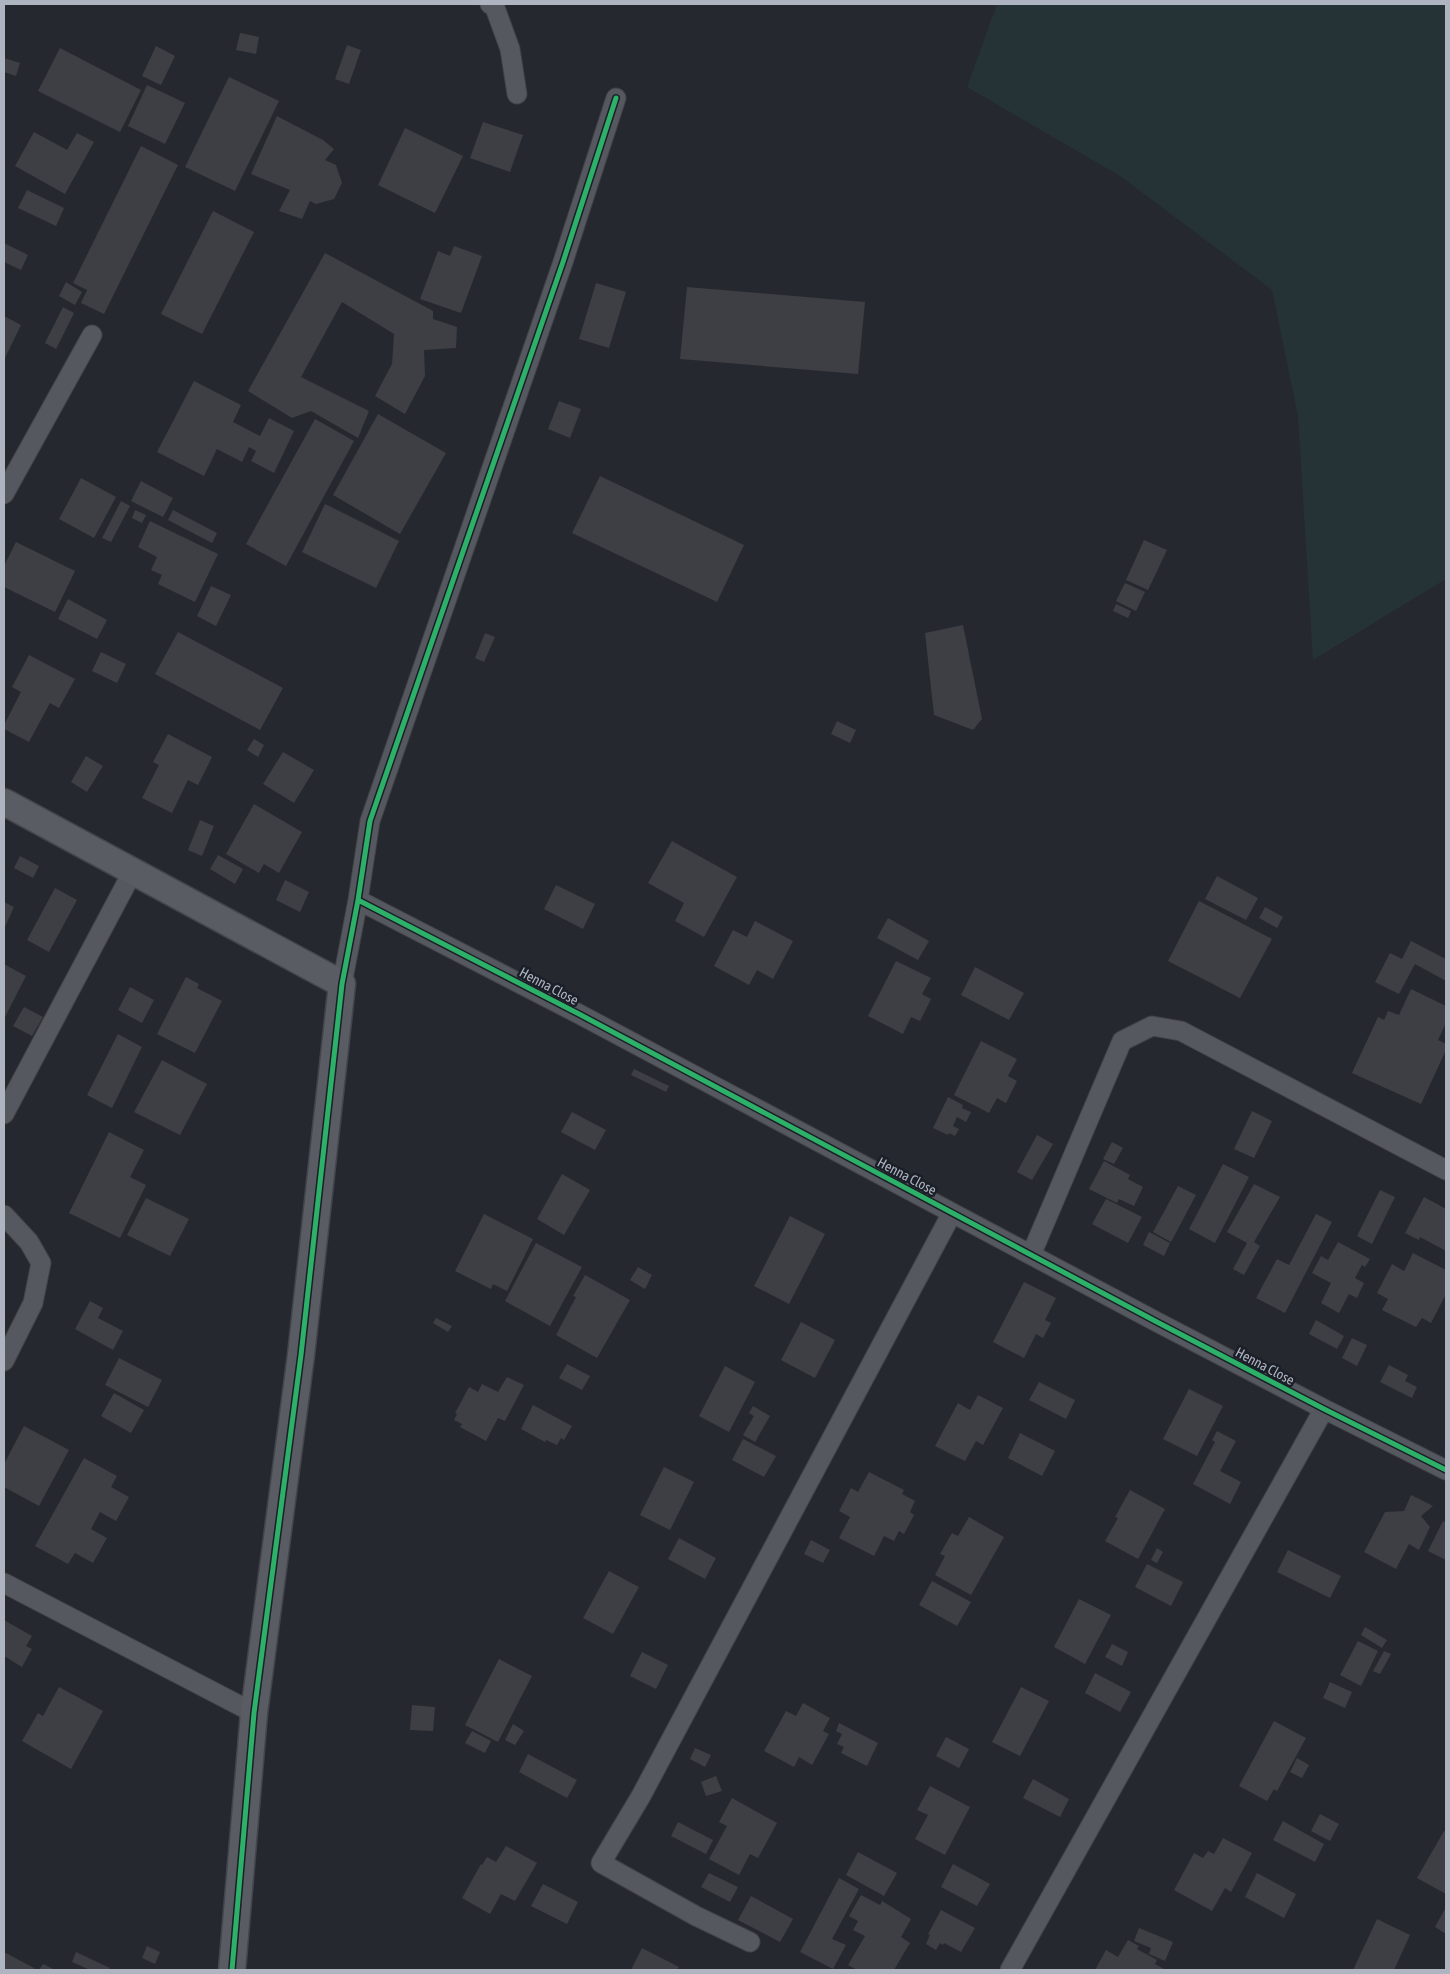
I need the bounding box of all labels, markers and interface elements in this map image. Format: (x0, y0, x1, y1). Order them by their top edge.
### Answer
street label: Henna Close (517, 964, 581, 1008)
street label: Henna Close (875, 1154, 939, 1198)
street label: Henna Close (1233, 1344, 1297, 1388)

